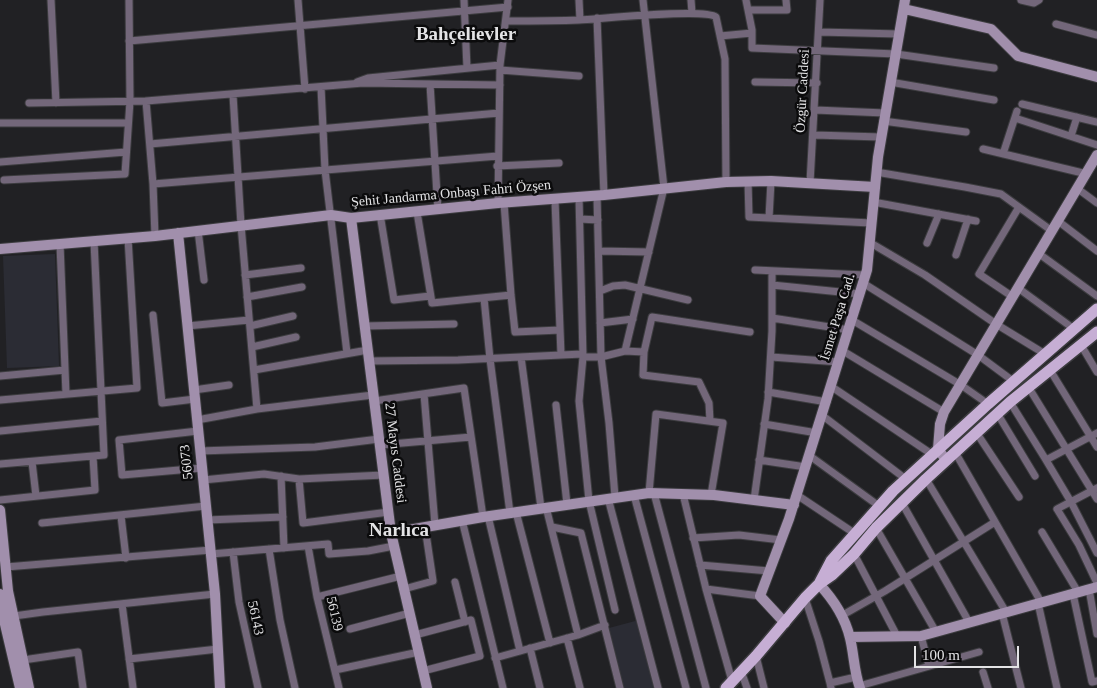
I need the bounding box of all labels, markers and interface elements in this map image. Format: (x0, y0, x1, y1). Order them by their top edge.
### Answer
district label: Bahçelievler (416, 24, 516, 46)
street label: Özgür Caddesi (792, 49, 814, 133)
street label: Şehit Jandarma Onbaşı Fahri Özşen (350, 177, 552, 211)
street label: İsmet Paşa Cad. (817, 272, 859, 362)
street label: 27 Mayıs Caddesi (381, 402, 409, 504)
street label: 56073 (177, 444, 197, 480)
district label: Narlıca (369, 520, 429, 542)
street label: 56139 (322, 595, 346, 633)
street label: 56143 (243, 599, 267, 637)
scale bar (917, 636, 1022, 668)
text: 100 m (922, 647, 960, 663)

